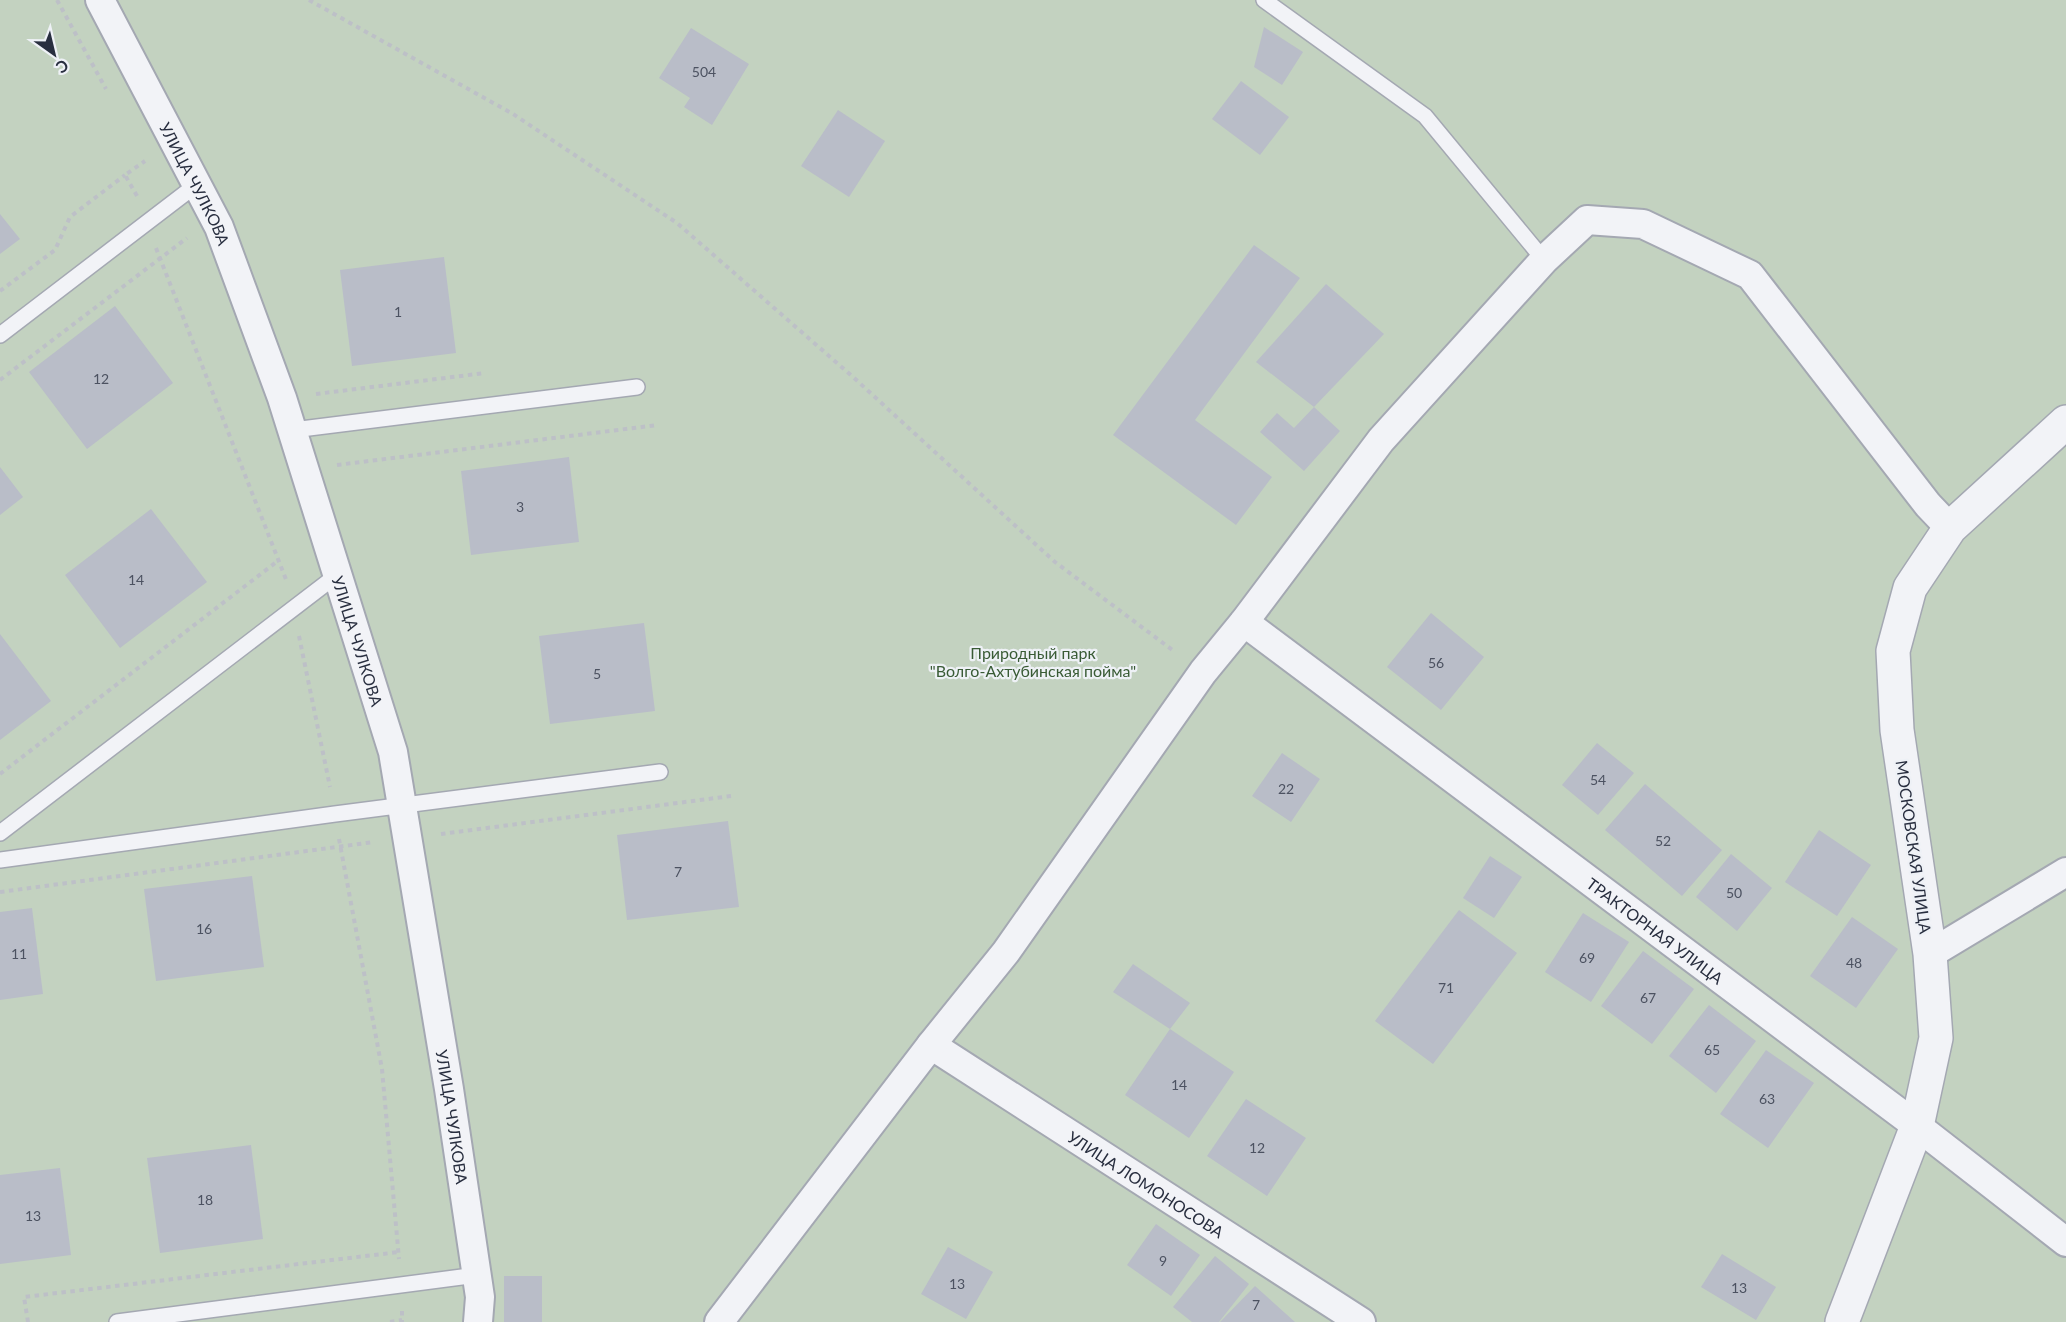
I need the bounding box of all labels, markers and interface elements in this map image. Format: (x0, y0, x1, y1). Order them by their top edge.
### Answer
north arrow (24, 24, 84, 84)
text: С (53, 56, 72, 78)
house number: 504 (692, 63, 716, 80)
street label: УЛИЦА ЧУЛКОВА (156, 119, 234, 248)
house number: 1 (394, 303, 402, 320)
house number: 12 (93, 370, 109, 387)
house number: 3 (516, 498, 524, 515)
house number: 14 (128, 571, 144, 588)
street label: УЛИЦА ЧУЛКОВА (329, 573, 388, 709)
park label: Природный парк "Волго-Ахтубинская пойма" (930, 643, 1136, 680)
house number: 56 (1428, 654, 1444, 671)
house number: 5 (593, 665, 601, 682)
street label: МОСКОВСКАЯ УЛИЦА (1892, 759, 1936, 935)
house number: 54 (1590, 771, 1606, 788)
house number: 22 (1278, 780, 1294, 797)
house number: 52 (1655, 832, 1671, 849)
house number: 7 (674, 863, 682, 880)
street label: ТРАКТОРНАЯ УЛИЦА (1584, 873, 1727, 987)
house number: 50 (1726, 884, 1742, 901)
house number: 16 (196, 920, 212, 937)
house number: 11 (11, 945, 27, 962)
house number: 69 (1579, 949, 1595, 966)
house number: 48 (1846, 954, 1862, 971)
house number: 71 (1438, 979, 1454, 996)
house number: 67 (1640, 989, 1656, 1006)
house number: 65 (1704, 1041, 1720, 1058)
street label: УЛИЦА ЧУЛКОВА (433, 1048, 473, 1185)
house number: 14 (1171, 1076, 1187, 1093)
house number: 63 (1759, 1090, 1775, 1107)
street label: УЛИЦА ЛОМОНОСОВА (1065, 1126, 1228, 1241)
house number: 12 (1249, 1139, 1265, 1156)
house number: 18 (197, 1191, 213, 1208)
house number: 13 (25, 1207, 41, 1224)
house number: 9 (1159, 1252, 1167, 1269)
house number: 13 (949, 1275, 965, 1292)
house number: 13 (1731, 1279, 1747, 1296)
house number: 7 (1252, 1296, 1260, 1313)

